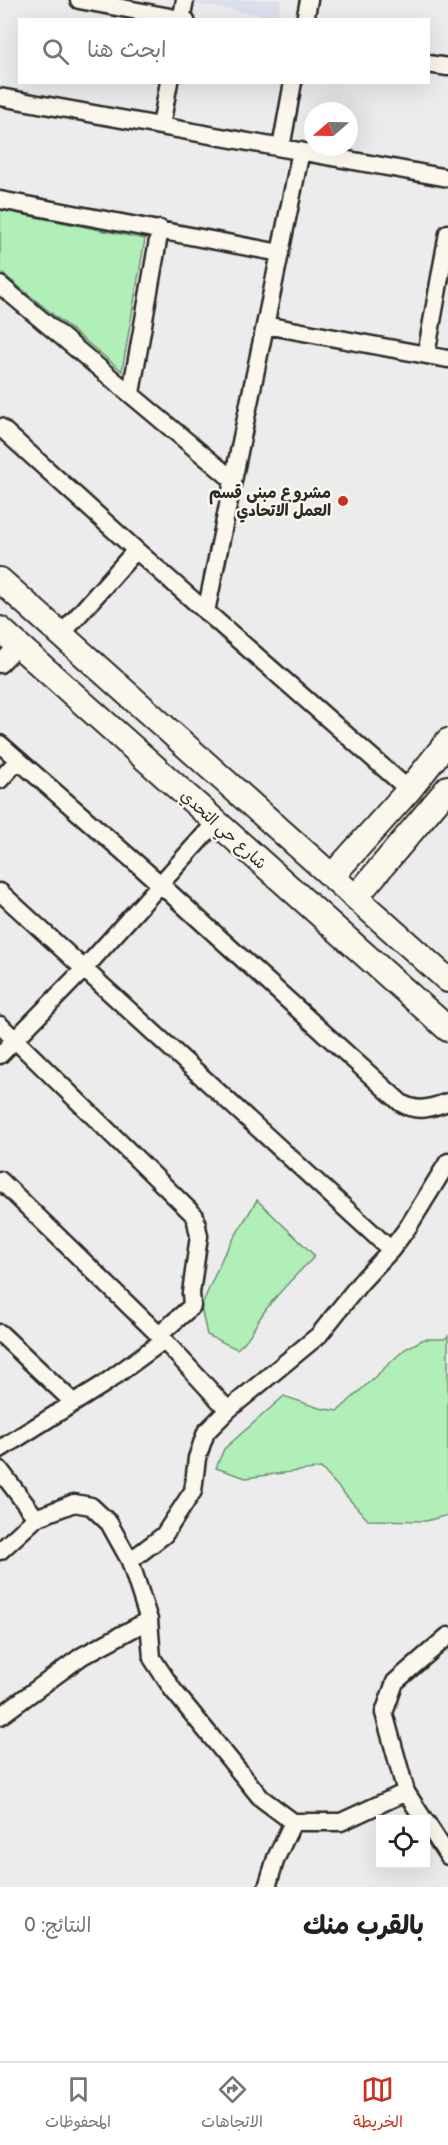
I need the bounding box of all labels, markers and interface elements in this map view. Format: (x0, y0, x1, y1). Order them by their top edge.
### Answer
search box (18, 18, 430, 84)
icon: search (39, 35, 72, 68)
text: ابحث هنا (87, 37, 167, 64)
north arrow (304, 102, 358, 156)
place label: مشروع مبنى قسم العمل الاتحادي (209, 484, 331, 523)
marker: مشروع مبنى قسم العمل الاتحادي (336, 494, 350, 508)
street label: شارع حي التحدي (173, 787, 270, 877)
map controls (376, 1815, 430, 1869)
button: locate (376, 1815, 430, 1869)
text: بالقرب منك (303, 1911, 424, 1942)
text: النتائج: 0 (24, 1914, 91, 1938)
tab: المحفوظات (45, 2073, 111, 2136)
tab: الاتجاهات (201, 2073, 263, 2136)
tab: الخريطة (353, 2073, 403, 2136)

